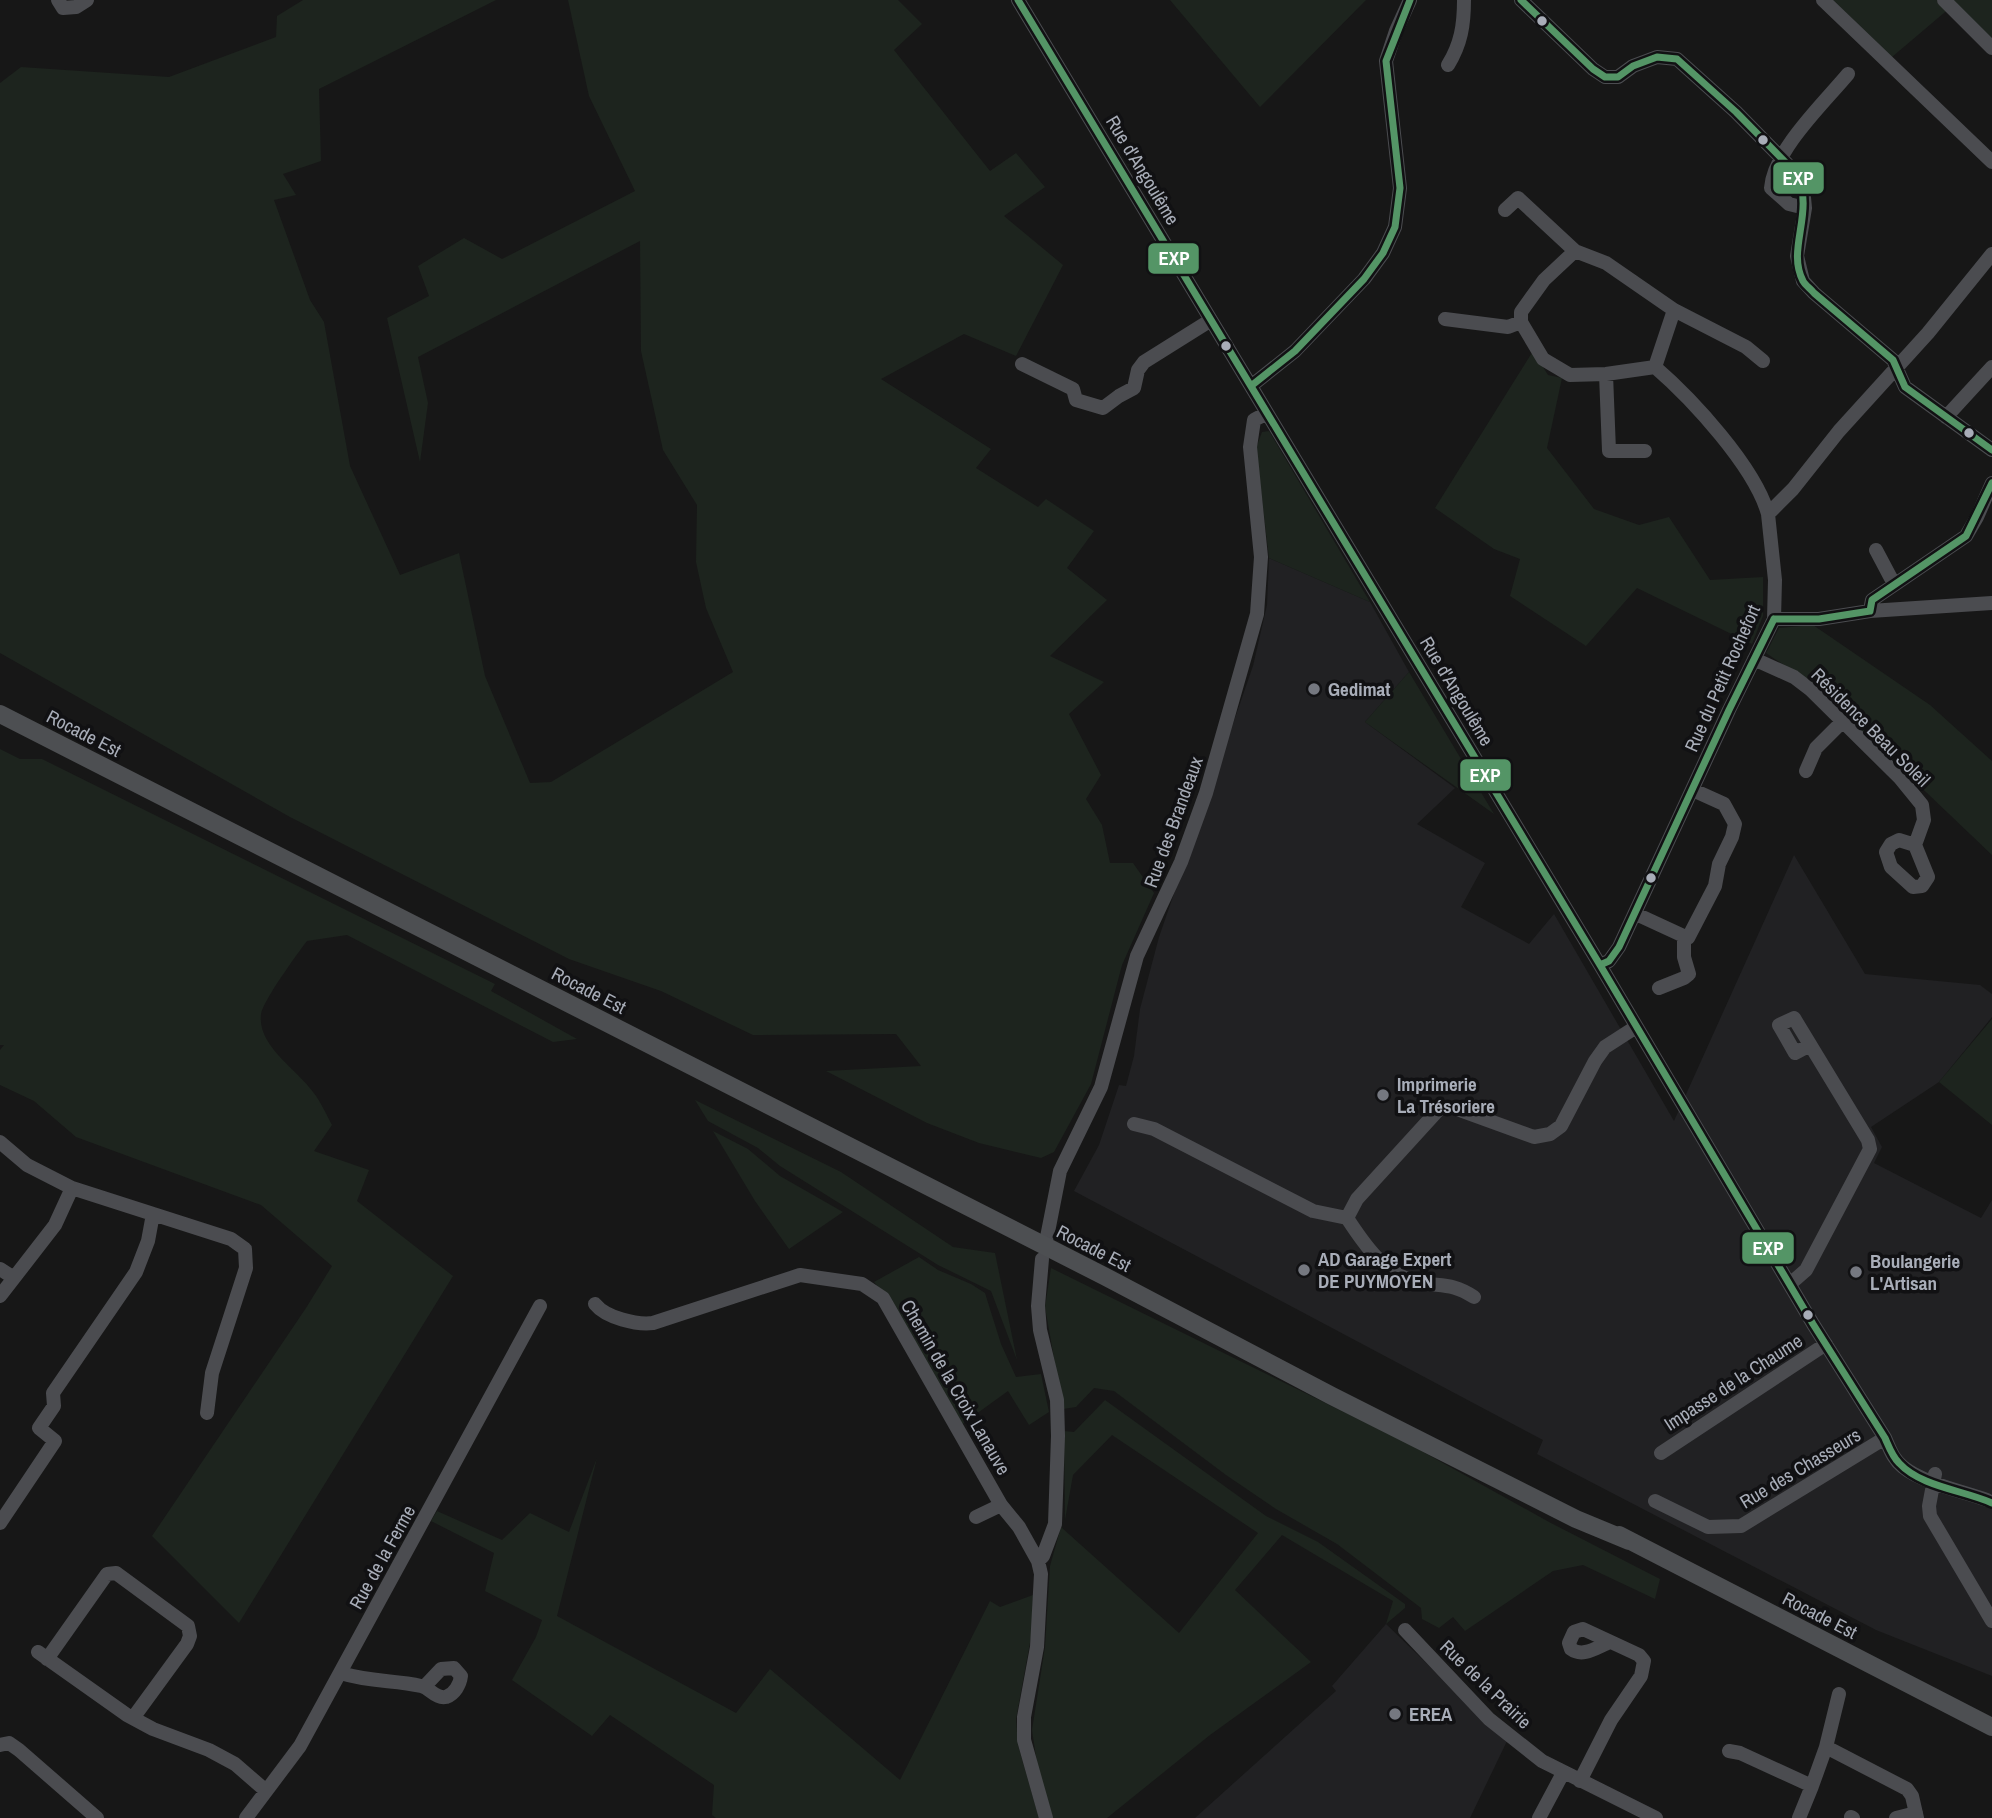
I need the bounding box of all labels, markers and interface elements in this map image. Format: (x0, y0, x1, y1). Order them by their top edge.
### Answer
unlabelled marker (1535, 14, 1549, 28)
street label: Rue d'Angoulême (1100, 110, 1186, 230)
unlabelled marker (1756, 133, 1770, 147)
line badge: EXP (1772, 161, 1825, 195)
text: EXP (1782, 165, 1814, 191)
line badge: EXP (1147, 242, 1200, 275)
text: EXP (1158, 245, 1190, 271)
unlabelled marker (1219, 339, 1233, 353)
unlabelled marker (1962, 426, 1976, 440)
street label: Rue du Petit Rochefort (1678, 600, 1766, 756)
street label: Rue d'Angoulême (1414, 631, 1500, 751)
street label: Résidence Beau Soleil (1806, 662, 1936, 792)
place label: Gedimat (1328, 676, 1390, 702)
marker: Gedimat (1306, 681, 1322, 697)
street label: Rocade Est (42, 703, 126, 763)
street label: Rue des Brandeaux (1137, 753, 1209, 891)
line badge: EXP (1459, 758, 1512, 792)
text: EXP (1469, 762, 1501, 788)
unlabelled marker (1644, 871, 1658, 885)
street label: Rocade Est (547, 960, 631, 1020)
place label: Imprimerie La Trésoriere (1397, 1071, 1495, 1119)
marker: Imprimerie La Trésoriere (1375, 1087, 1391, 1103)
street label: Rocade Est (1052, 1218, 1136, 1278)
line badge: EXP (1741, 1231, 1795, 1265)
text: EXP (1752, 1235, 1784, 1261)
place label: AD Garage Expert DE PUYMOYEN (1318, 1246, 1451, 1294)
place label: Boulangerie L'Artisan (1870, 1248, 1960, 1296)
marker: AD Garage Expert DE PUYMOYEN (1296, 1262, 1312, 1278)
marker: Boulangerie L'Artisan (1848, 1264, 1864, 1280)
street label: Chemin de la Croix Lanauve (895, 1295, 1017, 1479)
unlabelled marker (1801, 1308, 1815, 1322)
street label: Impasse de la Chaume (1659, 1327, 1807, 1437)
street label: Rue des Chasseurs (1735, 1422, 1866, 1514)
street label: Rue de la Ferme (343, 1500, 421, 1614)
street label: Rocade Est (1778, 1585, 1862, 1645)
street label: Rue de la Prairie (1435, 1634, 1537, 1734)
place label: EREA (1409, 1701, 1453, 1727)
marker: EREA (1387, 1706, 1403, 1722)

